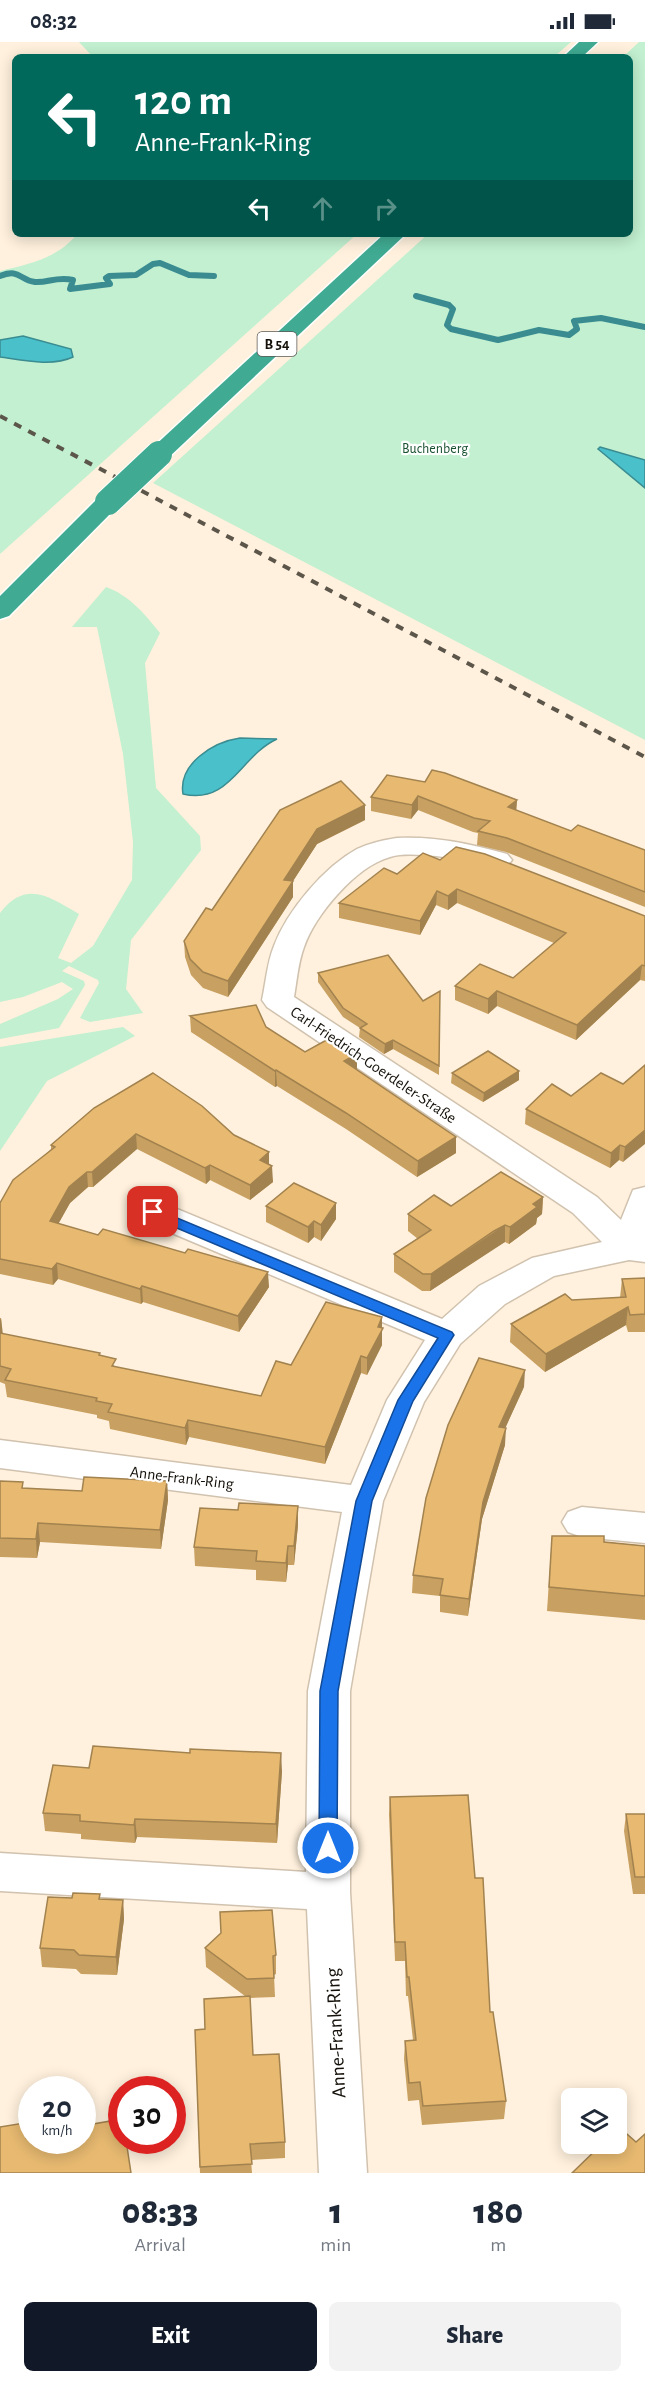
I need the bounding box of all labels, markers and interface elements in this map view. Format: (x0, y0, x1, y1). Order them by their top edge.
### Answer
text: 08:32 (30, 10, 77, 32)
icon: left (36, 78, 114, 156)
text: 120 m (135, 80, 232, 122)
text: Anne-Frank-Ring (135, 129, 311, 156)
icon: left (243, 192, 276, 225)
icon: ahead (306, 192, 339, 225)
icon: right (369, 192, 402, 225)
road number: B 54 (258, 332, 296, 356)
park label: Buchenberg (402, 442, 468, 456)
street label: Carl-Friedrich-Goerdeler-Straße (288, 1003, 459, 1126)
pin (127, 1186, 178, 1237)
icon: arrive (136, 1195, 169, 1228)
street label: Anne-Frank-Ring (129, 1464, 235, 1492)
position arrow (296, 1816, 360, 1880)
street label: Anne-Frank-Ring (323, 1967, 349, 2098)
speed limit sign: 30 (108, 2076, 186, 2154)
map controls (561, 2088, 627, 2154)
button: layers (561, 2088, 627, 2154)
text: 20 (42, 2093, 72, 2123)
text: km/h (42, 2123, 72, 2138)
text: 08:33 (122, 2194, 198, 2230)
text: 1 (329, 2194, 342, 2230)
text: 180 (473, 2194, 523, 2230)
text: Arrival (134, 2235, 186, 2255)
text: min (320, 2235, 351, 2255)
text: m (490, 2235, 506, 2255)
button: Exit (24, 2302, 317, 2371)
button: Share (329, 2302, 621, 2371)

